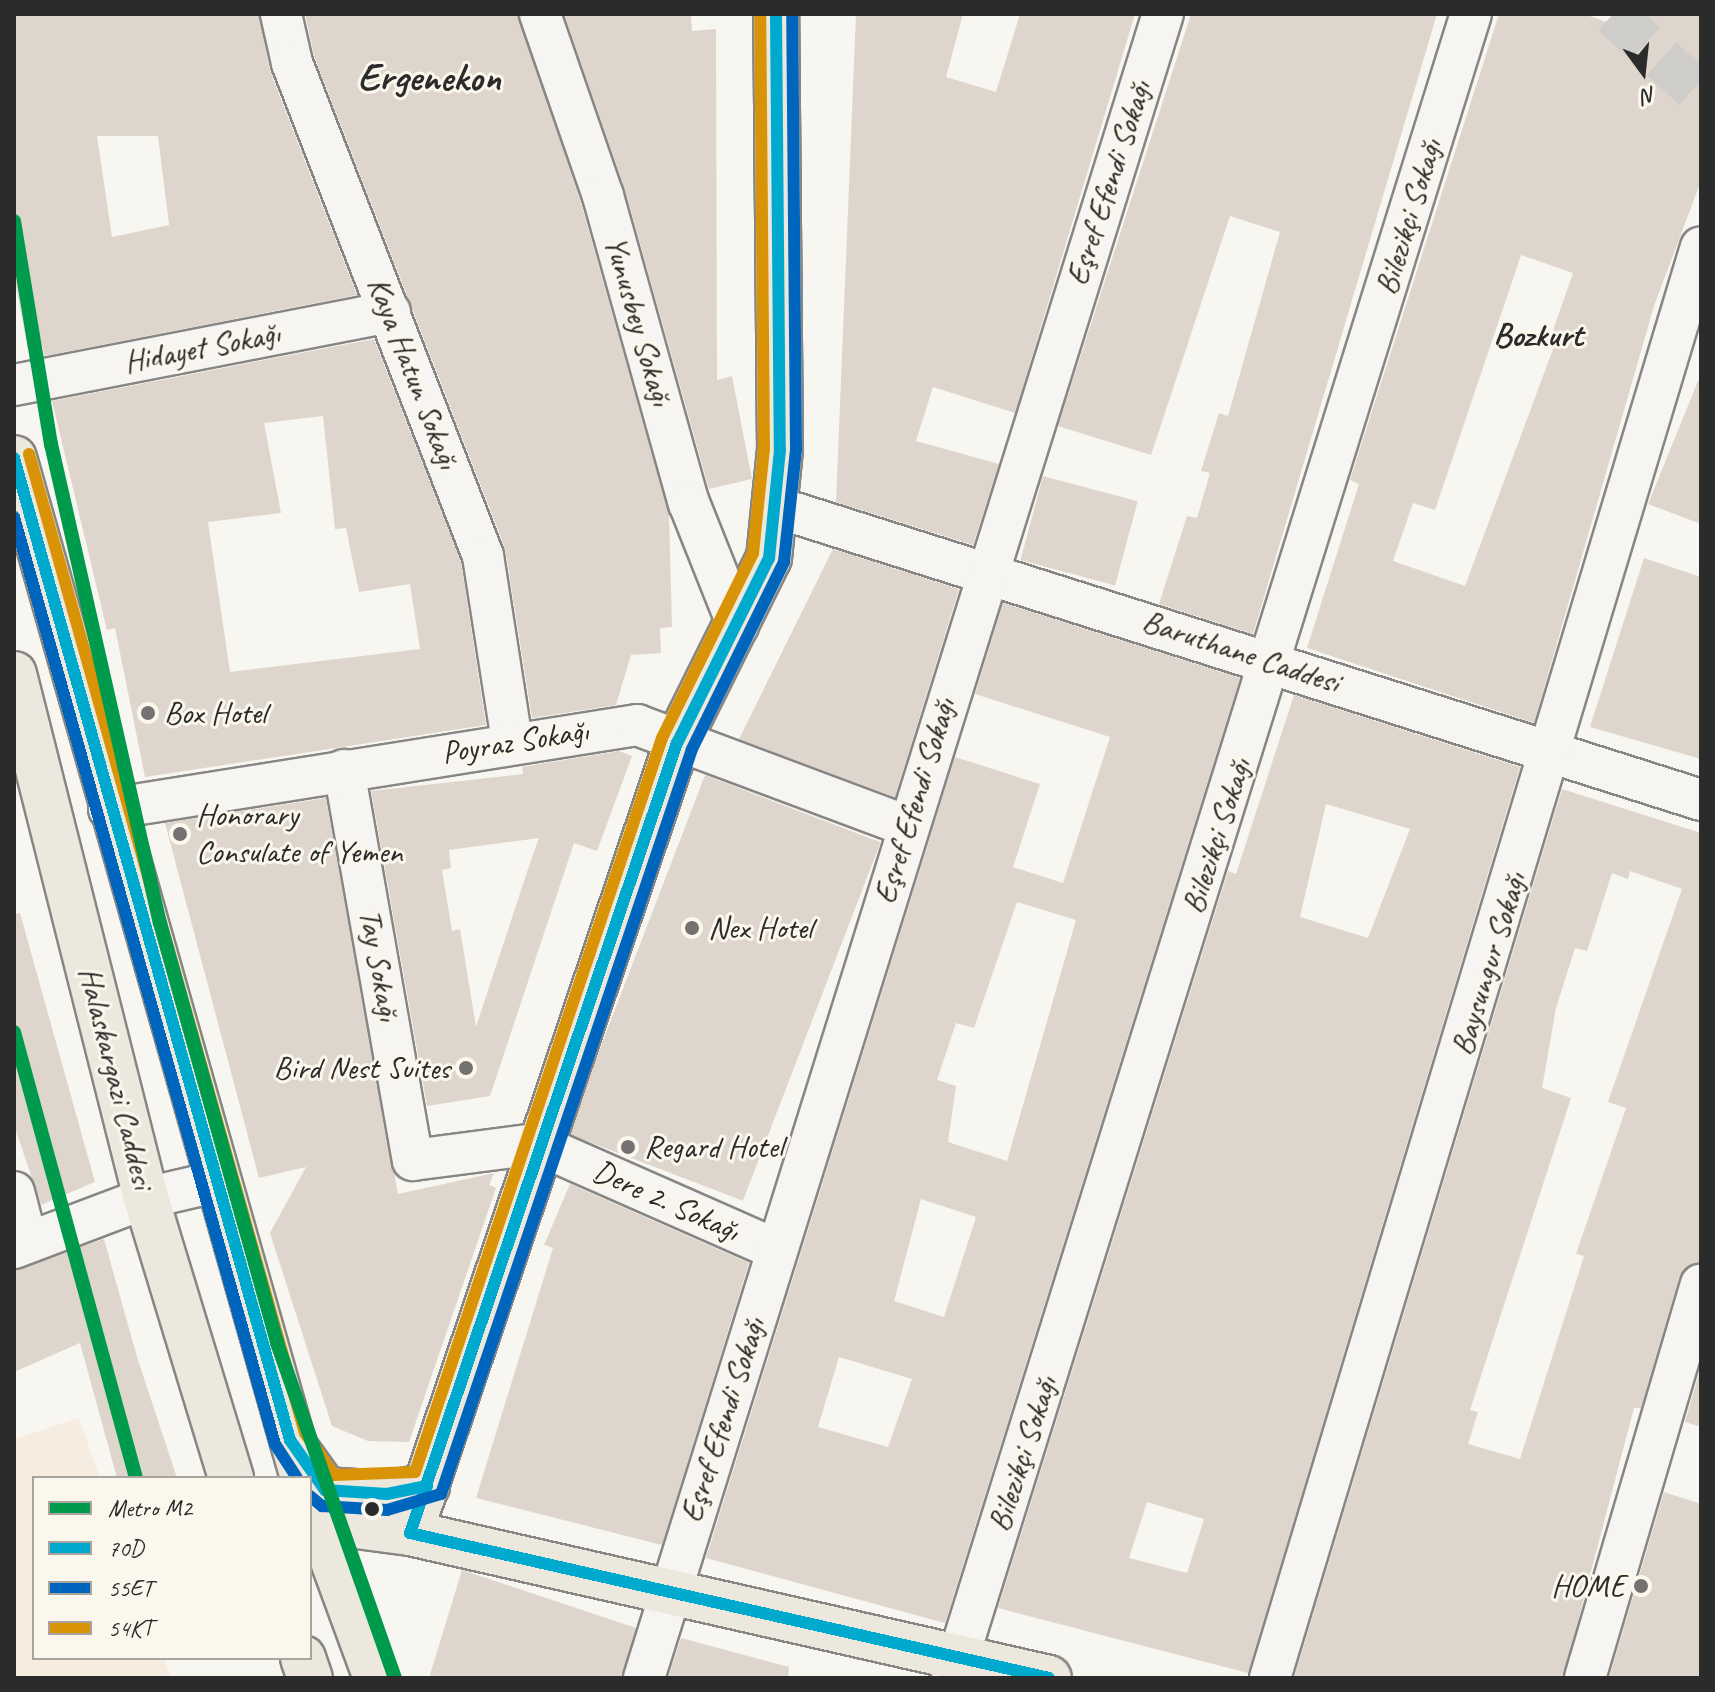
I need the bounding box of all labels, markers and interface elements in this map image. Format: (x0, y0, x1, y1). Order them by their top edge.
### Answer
north arrow (1603, 32, 1683, 112)
district label: Ergenekon (357, 53, 501, 101)
street label: Eşref Efendi Sokağı (1058, 76, 1160, 290)
text: N (1639, 80, 1659, 110)
street label: Bilezikçi Sokağı (1367, 135, 1451, 299)
street label: Yunusbey Sokağı (595, 232, 681, 410)
street label: Kaya Hatun Sokağı (358, 271, 468, 475)
street label: Hidayet Sokağı (121, 314, 283, 382)
district label: Bozkurt (1493, 315, 1583, 355)
street label: Baruthane Caddesi (1137, 602, 1345, 702)
place label: Box Hotel (164, 694, 266, 732)
street label: Eşref Efendi Sokağı (866, 694, 964, 908)
marker: Box Hotel (139, 704, 157, 722)
street label: Poyraz Sokağı (440, 712, 590, 772)
street label: Bilezikçi Sokağı (1174, 754, 1260, 918)
place label: Honorary Consulate of Yemen (196, 797, 402, 872)
marker: Honorary Consulate of Yemen (171, 825, 189, 843)
street label: Baysungur Sokağı (1443, 868, 1535, 1060)
street label: Tay Sokağı (350, 906, 408, 1024)
place label: Nex Hotel (708, 909, 812, 947)
marker: Nex Hotel (683, 919, 701, 937)
street label: Halaskargazi Caddesi (70, 963, 162, 1193)
place label: Bird Nest Suites (271, 1049, 450, 1087)
marker: Bird Nest Suites (457, 1059, 475, 1077)
place label: Regard Hotel (644, 1128, 783, 1166)
marker: Regard Hotel (619, 1138, 637, 1156)
street label: Dere 2. Sokağı (587, 1152, 745, 1250)
street label: Eşref Efendi Sokağı (672, 1313, 774, 1527)
street label: Bilezikçi Sokağı (980, 1372, 1066, 1536)
legend (32, 1476, 312, 1660)
text: Metro M2 (108, 1493, 192, 1523)
unlabelled marker (364, 1501, 380, 1517)
text: 70D (108, 1533, 143, 1563)
place label: HOME (1551, 1567, 1625, 1605)
text: 55ET (108, 1573, 153, 1603)
marker: HOME (1632, 1577, 1650, 1595)
text: 54KT (108, 1613, 153, 1643)

